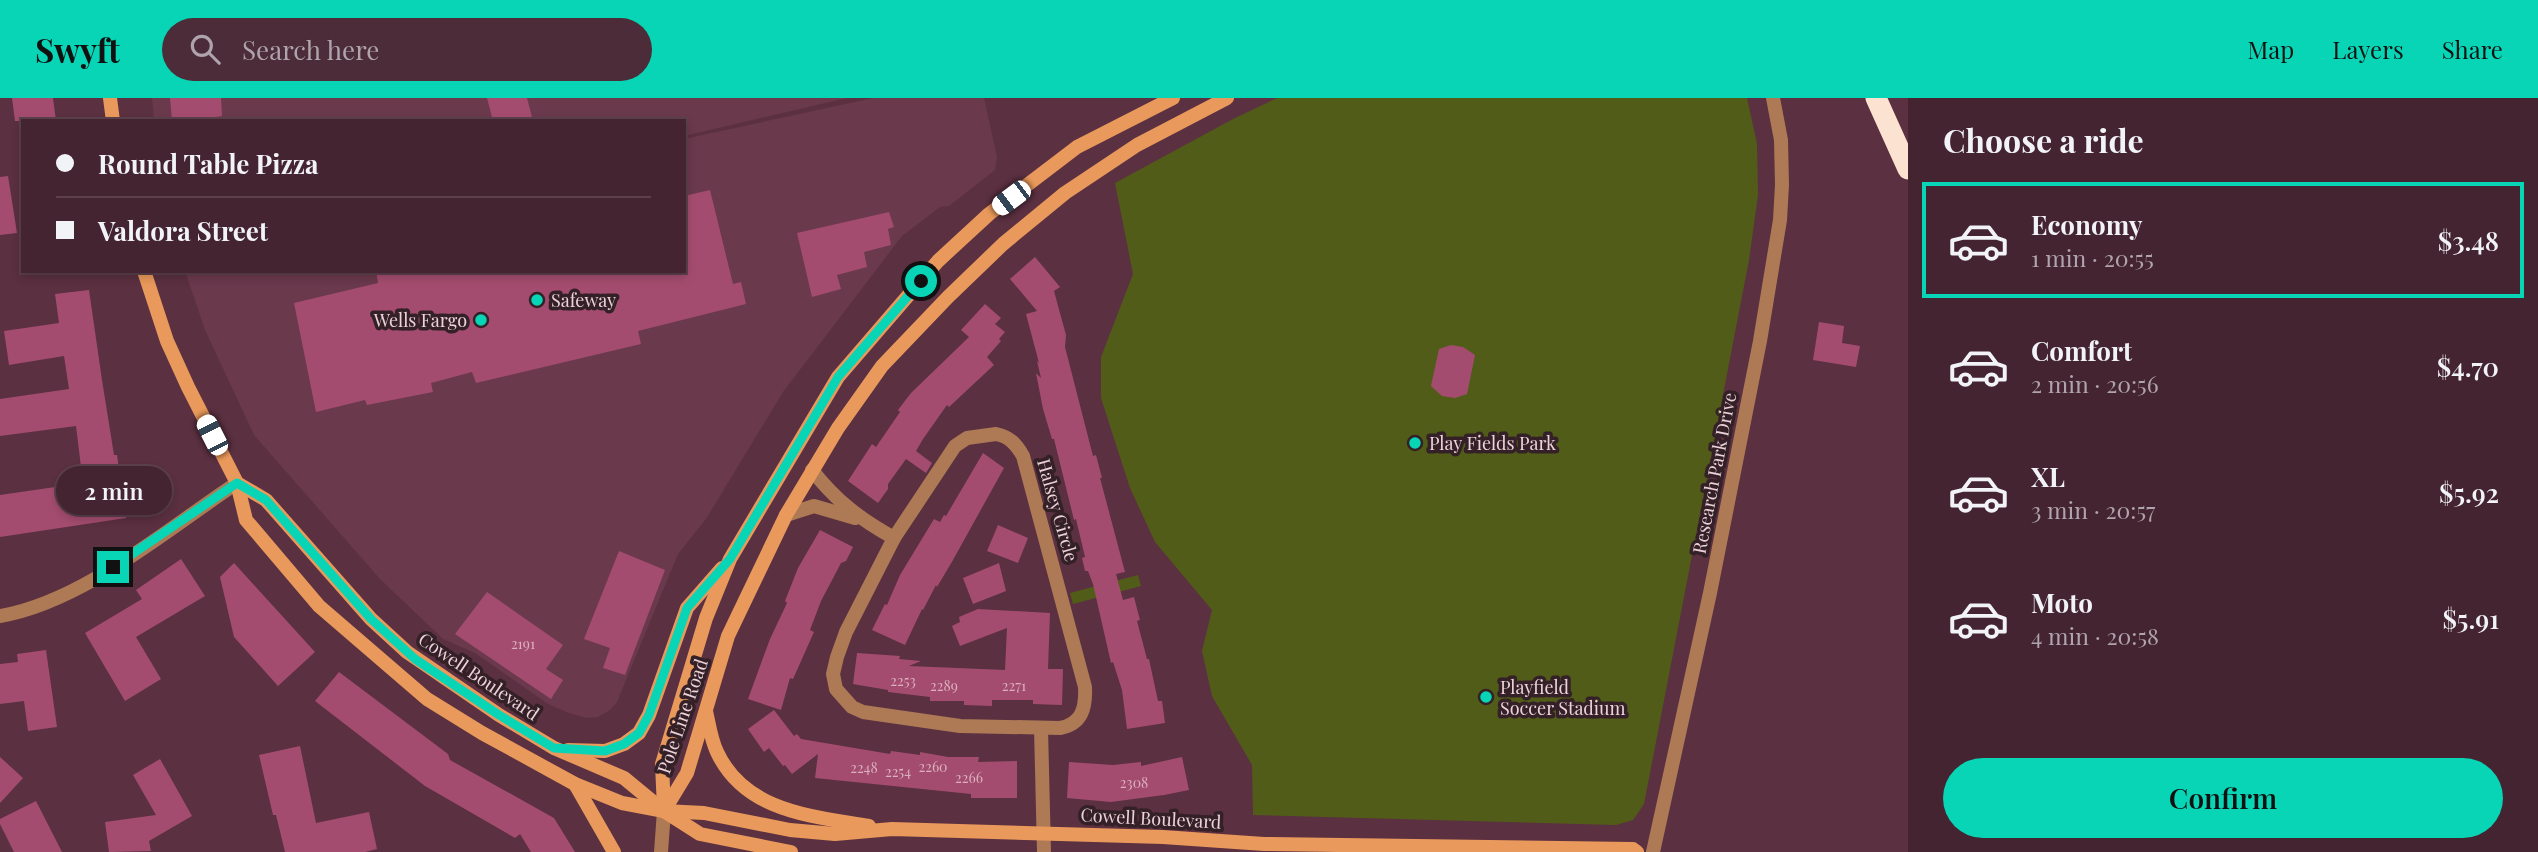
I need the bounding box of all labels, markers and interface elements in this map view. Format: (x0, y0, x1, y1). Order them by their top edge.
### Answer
search box (162, 18, 652, 81)
text: Swyft (35, 27, 120, 71)
icon: search (186, 30, 224, 68)
text: Search here (242, 32, 379, 67)
text: Map (2248, 33, 2294, 65)
text: Layers (2332, 33, 2404, 65)
text: Share (2442, 33, 2503, 65)
text: Choose a ride (1943, 118, 2144, 161)
text: Round Table Pizza (98, 146, 319, 181)
car (988, 177, 1035, 219)
text: Economy (2031, 207, 2142, 242)
icon: car (1947, 209, 2010, 272)
text: Valdora Street (98, 213, 268, 248)
text: $3.48 (2438, 223, 2499, 258)
text: 1 min · 20:55 (2031, 242, 2154, 273)
route start (905, 265, 937, 297)
place label: Safeway (551, 288, 616, 312)
marker: Safeway (529, 292, 545, 308)
place label: Wells Fargo (373, 308, 467, 332)
marker: Wells Fargo (473, 312, 489, 328)
text: Comfort (2031, 333, 2132, 368)
icon: car (1947, 335, 2010, 398)
text: $4.70 (2437, 349, 2499, 384)
text: 2 min · 20:56 (2031, 368, 2159, 399)
street label: Research Park Drive (1687, 390, 1741, 556)
car (194, 412, 231, 458)
place label: Play Fields Park (1429, 431, 1556, 455)
marker: Play Fields Park (1407, 435, 1423, 451)
street label: Halsey Circle (1032, 456, 1084, 564)
text: XL (2031, 459, 2065, 494)
icon: car (1947, 461, 2010, 524)
callout: 2 min (55, 466, 171, 514)
text: 2 min (85, 475, 143, 506)
text: $5.92 (2439, 475, 2499, 510)
text: 3 min · 20:57 (2031, 494, 2155, 525)
route end (97, 551, 129, 583)
text: Moto (2031, 585, 2093, 620)
icon: car (1947, 587, 2010, 650)
text: $5.91 (2442, 601, 2499, 636)
text: 4 min · 20:58 (2031, 620, 2159, 651)
street label: Cowell Boulevard (414, 627, 545, 726)
house number: 2191 (511, 634, 535, 653)
street label: Pole Line Road (651, 655, 713, 777)
house number: 2253 (890, 671, 916, 690)
place label: Playfield Soccer Stadium (1500, 675, 1626, 720)
house number: 2289 (930, 676, 958, 695)
house number: 2271 (1002, 676, 1026, 695)
marker: Playfield Soccer Stadium (1478, 689, 1494, 705)
house number: 2260 (918, 757, 948, 776)
house number: 2248 (850, 758, 878, 777)
button: Confirm (1943, 758, 2503, 838)
house number: 2254 (885, 762, 911, 781)
house number: 2266 (955, 768, 983, 787)
house number: 2308 (1120, 773, 1148, 792)
street label: Cowell Boulevard (1080, 802, 1223, 834)

